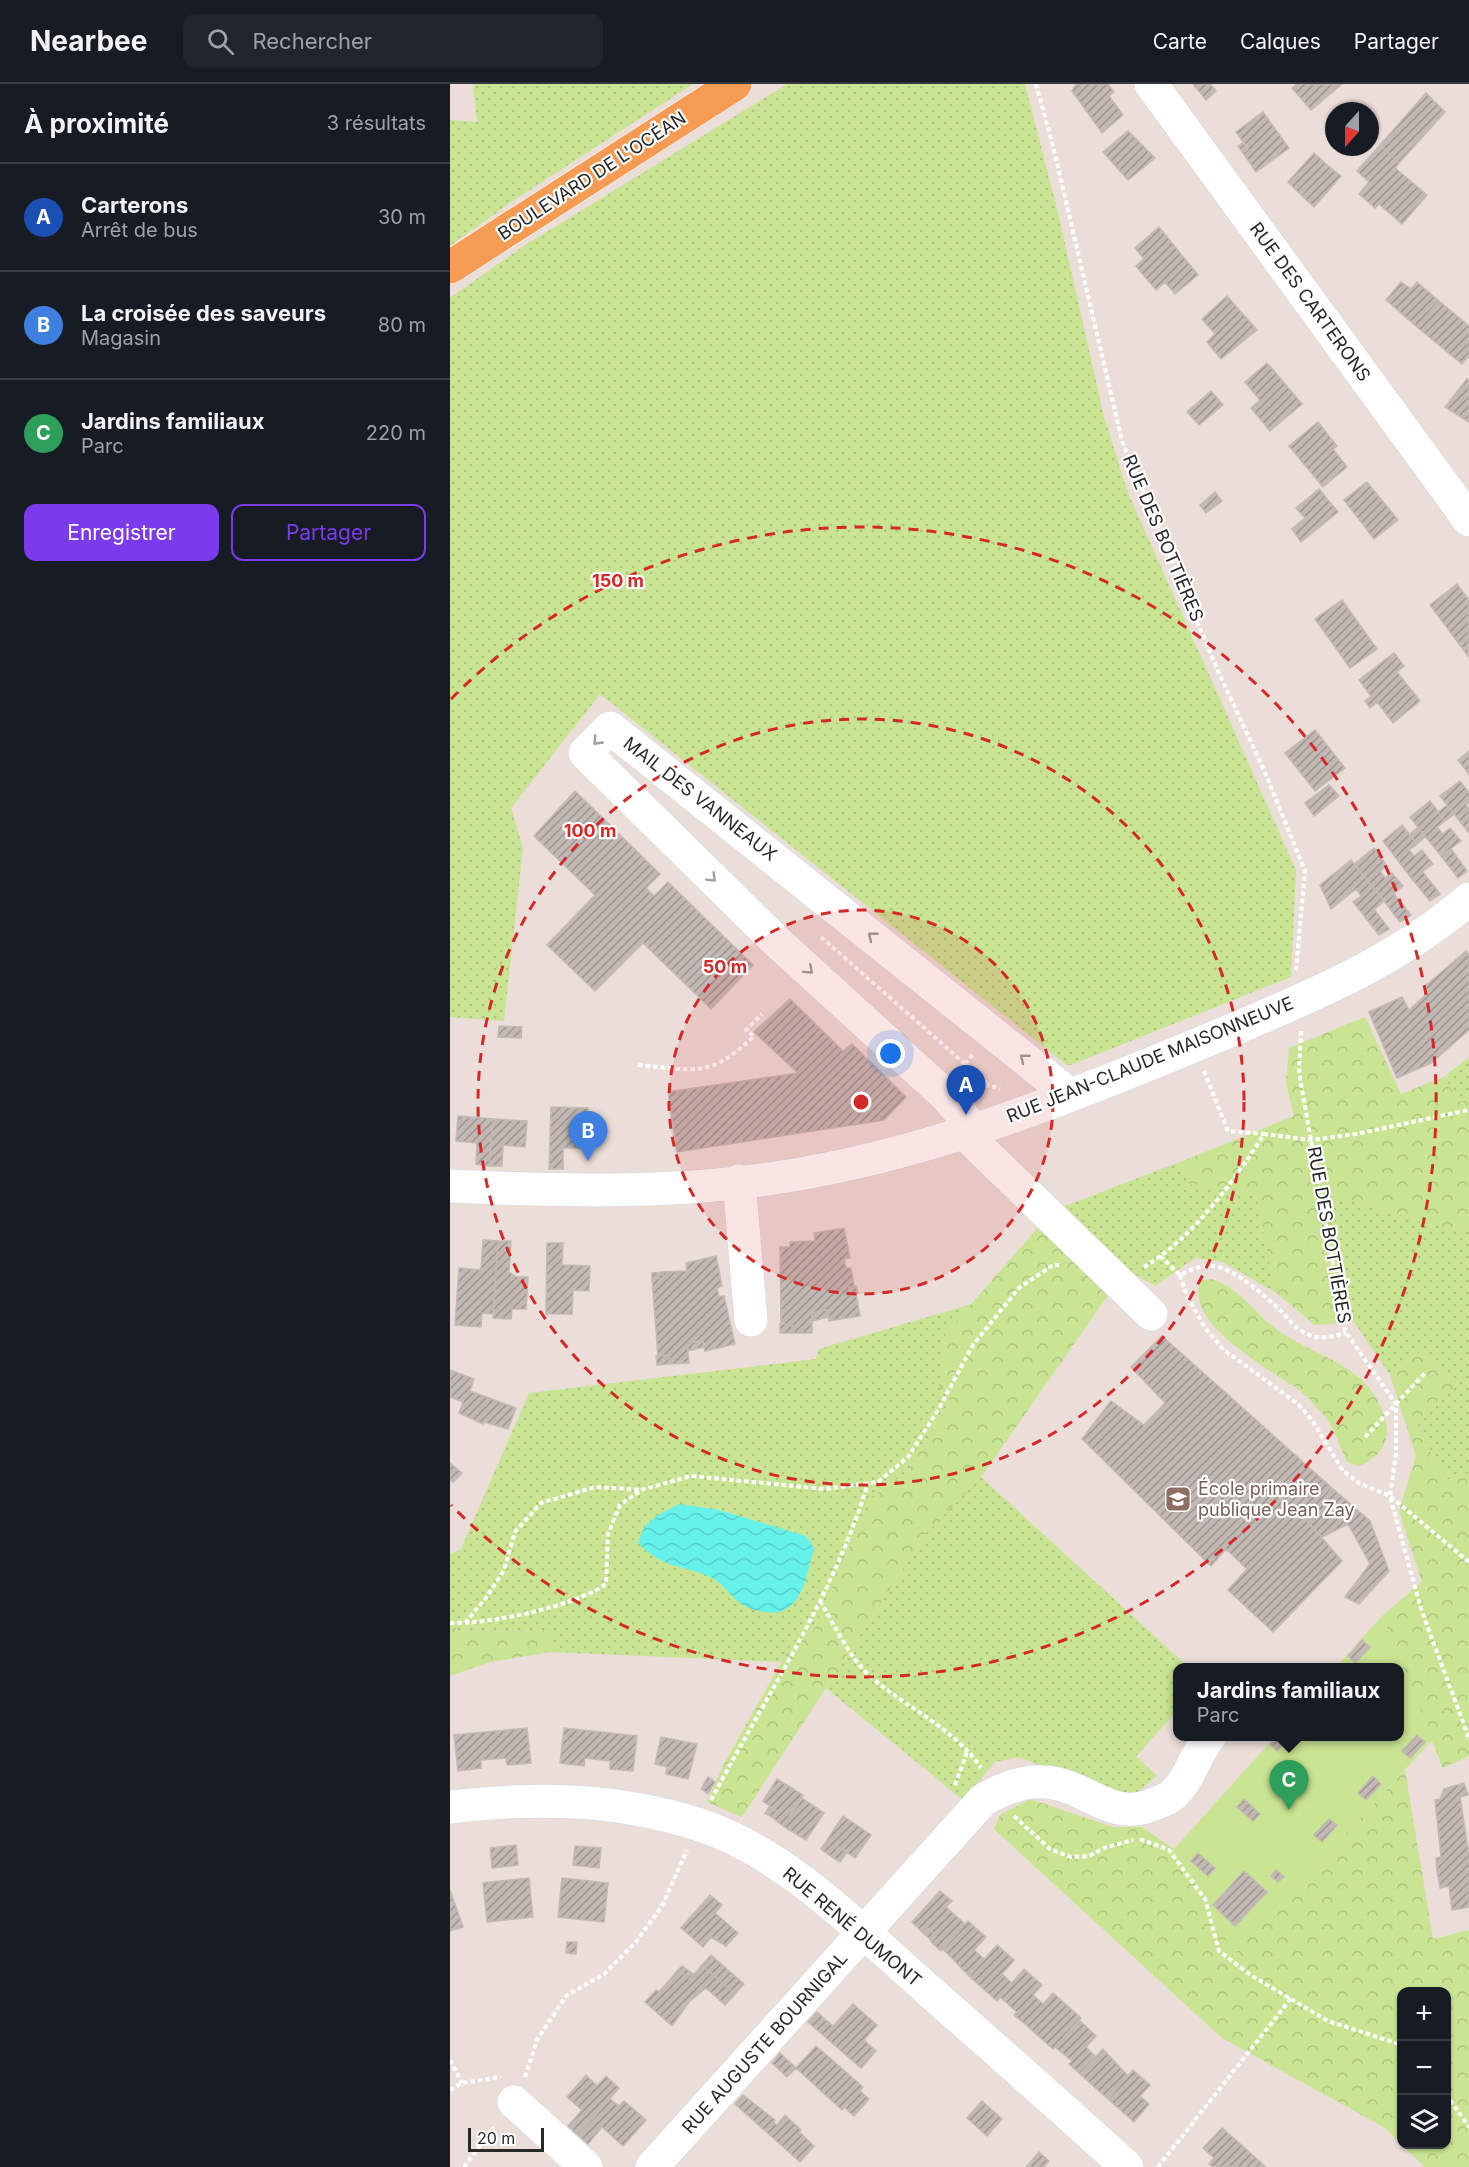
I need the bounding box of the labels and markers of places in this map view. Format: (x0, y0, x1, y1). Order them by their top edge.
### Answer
pin: A (946, 1066, 986, 1115)
centre of rings (851, 1092, 871, 1112)
pin: B (568, 1112, 608, 1161)
place label: École primaire publique Jean Zay (1198, 1477, 1355, 1520)
school or university icon: École primaire publique Jean Zay (1163, 1484, 1193, 1514)
pin: C (1270, 1760, 1308, 1810)

